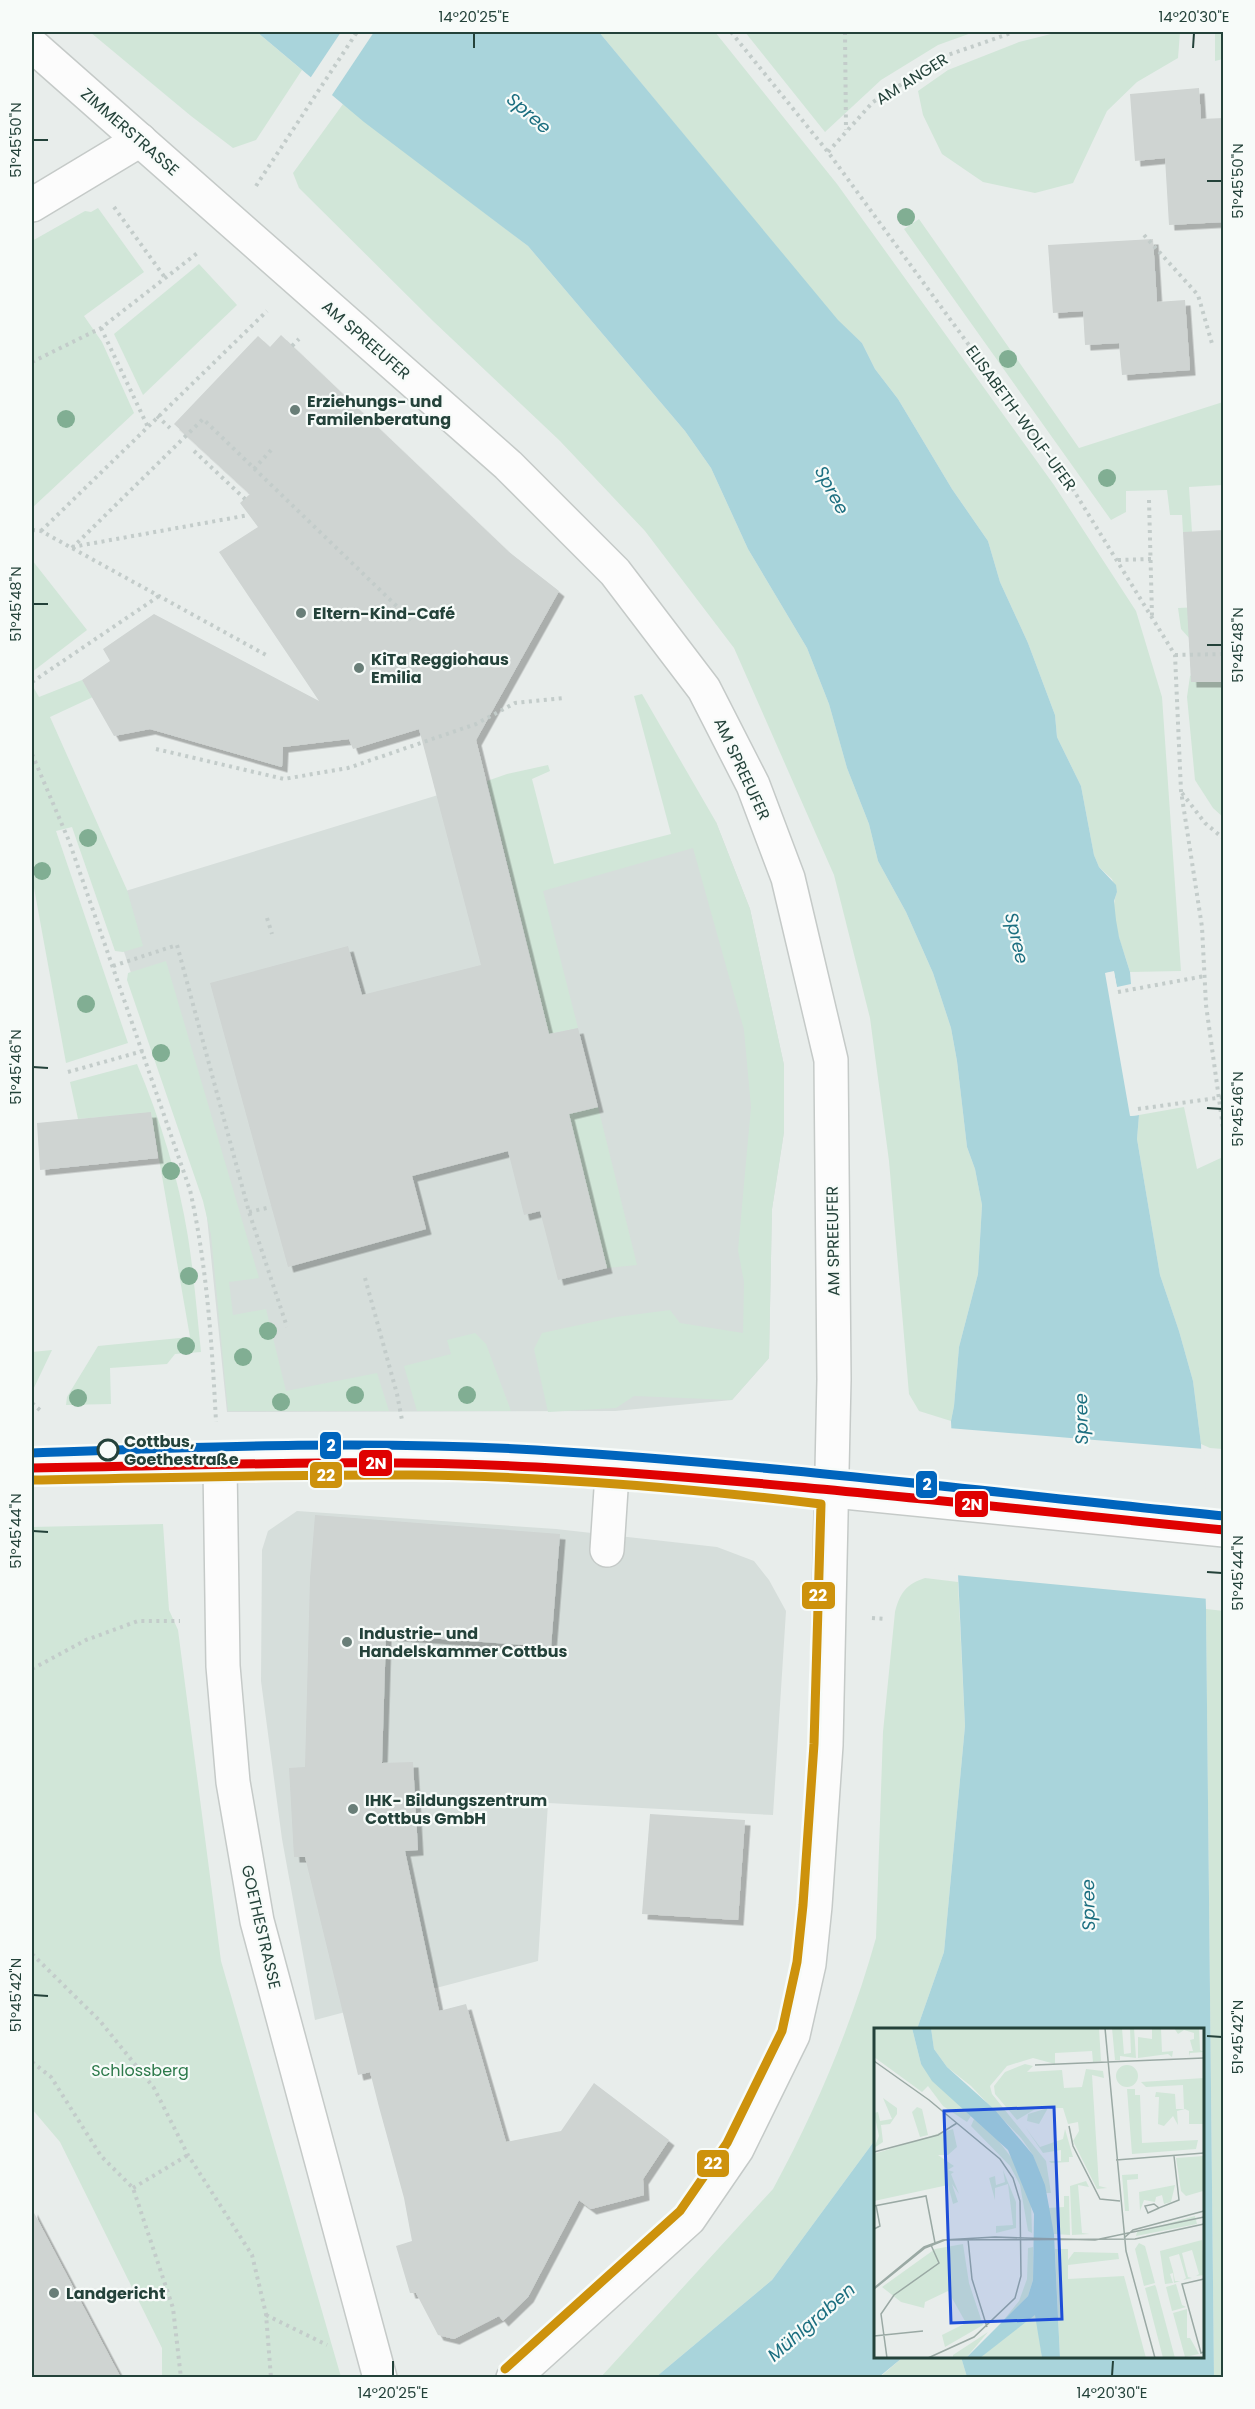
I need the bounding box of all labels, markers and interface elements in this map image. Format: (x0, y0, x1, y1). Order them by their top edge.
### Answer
text: 14°20'25"E (439, 6, 509, 27)
text: 14°20'30"E (1158, 6, 1230, 27)
street label: AM ANGER (871, 48, 953, 110)
street label: ZIMMERSTRASSE (76, 83, 184, 181)
water label: Spree (501, 87, 557, 139)
text: 51°45'50"N (5, 102, 26, 178)
text: 51°45'50"N (1227, 143, 1248, 219)
street label: AM SPREEUFER (317, 295, 415, 385)
street label: ELISABETH-WOLF-UFER (960, 341, 1082, 495)
place label: Erziehungs- und Familenberatung (307, 390, 451, 431)
marker: Erziehungs- und Familenberatung (288, 403, 302, 417)
water label: Spree (809, 461, 855, 519)
text: 51°45'48"N (5, 566, 26, 642)
place label: Eltern-Kind-Café (313, 602, 455, 625)
marker: Eltern-Kind-Café (294, 606, 308, 620)
text: 51°45'48"N (1227, 607, 1248, 683)
place label: KiTa Reggiohaus Emilia (371, 648, 509, 689)
marker: KiTa Reggiohaus Emilia (352, 661, 366, 675)
street label: AM SPREEUFER (708, 714, 776, 824)
water label: Spree (999, 910, 1035, 966)
text: 51°45'46"N (5, 1029, 26, 1105)
text: 51°45'46"N (1227, 1071, 1248, 1147)
street label: AM SPREEUFER (821, 1186, 845, 1296)
water label: Spree (1068, 1393, 1094, 1445)
place label: Cottbus, Goethestraße (124, 1430, 239, 1471)
line badge: 2 (319, 1431, 342, 1460)
text: 2 (326, 1434, 336, 1457)
marker: Cottbus, Goethestraße (97, 1439, 119, 1461)
line badge: 2N (358, 1449, 393, 1477)
text: 2N (365, 1452, 387, 1475)
line badge: 22 (309, 1461, 343, 1489)
text: 22 (317, 1464, 335, 1487)
line badge: 2 (915, 1470, 938, 1499)
text: 2 (922, 1473, 932, 1496)
line badge: 2N (954, 1490, 989, 1518)
text: 51°45'44"N (5, 1493, 26, 1569)
text: 2N (961, 1493, 983, 1516)
text: 51°45'44"N (1227, 1535, 1248, 1611)
line badge: 22 (801, 1581, 836, 1610)
text: 22 (809, 1584, 827, 1607)
place label: Industrie- und Handelskammer Cottbus (359, 1622, 567, 1663)
marker: Industrie- und Handelskammer Cottbus (340, 1635, 354, 1649)
place label: IHK- Bildungszentrum Cottbus GmbH (365, 1789, 547, 1830)
marker: IHK- Bildungszentrum Cottbus GmbH (346, 1802, 360, 1816)
street label: GOETHESTRASSE (236, 1863, 286, 1991)
water label: Spree (1075, 1879, 1101, 1931)
text: 51°45'42"N (5, 1958, 26, 2032)
text: 51°45'42"N (1227, 2000, 1248, 2074)
inset map (874, 2028, 1204, 2358)
park label: Schlossberg (91, 2059, 189, 2082)
line badge: 22 (696, 2149, 730, 2178)
text: 22 (704, 2152, 722, 2175)
water label: Mühlgraben (762, 2277, 860, 2367)
place label: Landgericht (66, 2282, 165, 2305)
marker: Landgericht (47, 2286, 61, 2300)
text: 14°20'25"E (358, 2382, 428, 2403)
text: 14°20'30"E (1076, 2382, 1148, 2403)

